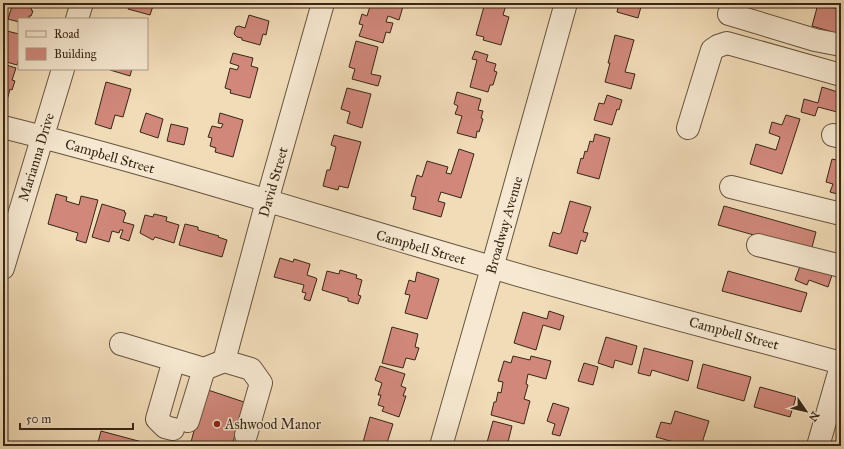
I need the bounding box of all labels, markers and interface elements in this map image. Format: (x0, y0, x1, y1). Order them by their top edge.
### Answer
legend (18, 18, 148, 70)
text: Road (54, 27, 80, 41)
text: Building (54, 47, 97, 62)
street label: Marianna Drive (15, 111, 58, 204)
street label: Campbell Street (63, 136, 157, 177)
street label: David Street (255, 145, 292, 219)
street label: Broadway Avenue (482, 174, 527, 276)
street label: Campbell Street (374, 227, 468, 268)
street label: Campbell Street (687, 313, 781, 354)
north arrow (786, 391, 826, 431)
scale bar (20, 405, 133, 431)
text: N (806, 409, 822, 424)
text: 50 m (26, 412, 51, 426)
place label: Ashwood Manor (224, 416, 322, 433)
marker: Ashwood Manor (212, 419, 222, 429)

